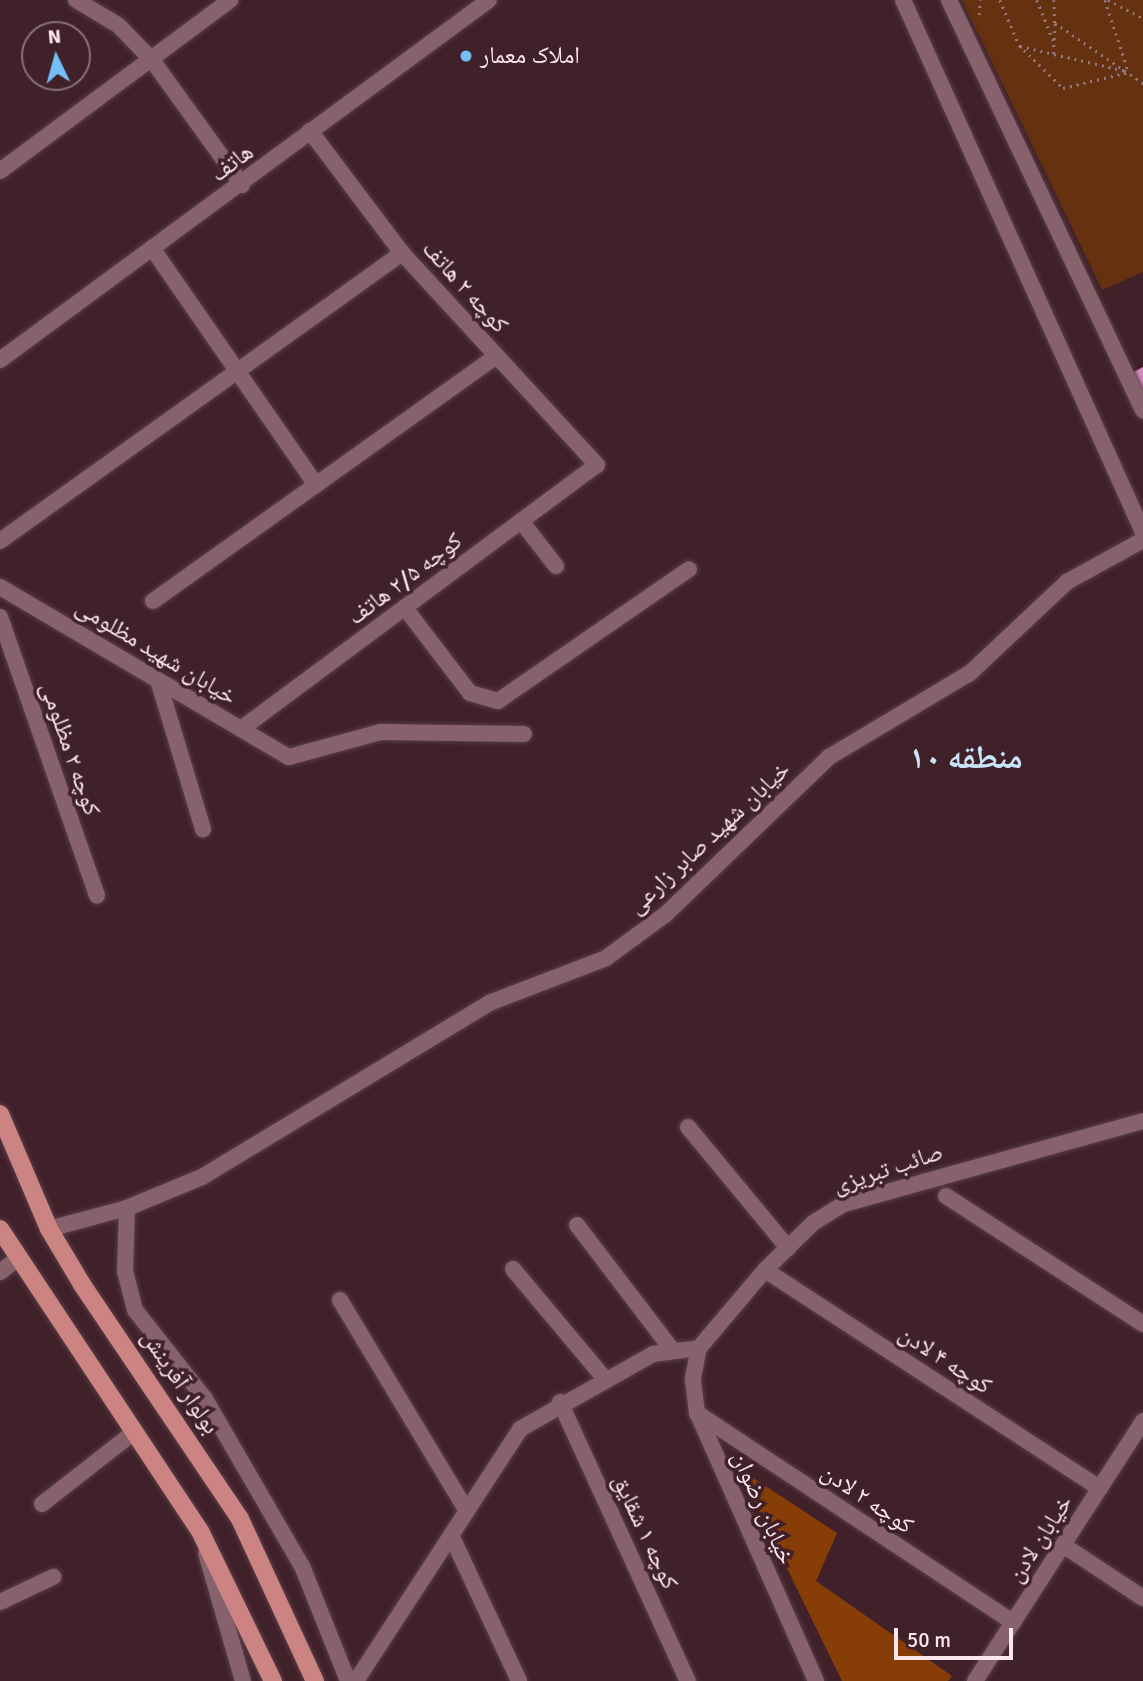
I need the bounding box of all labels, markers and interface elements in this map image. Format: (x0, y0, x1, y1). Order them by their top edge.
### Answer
north arrow (21, 21, 91, 91)
text: N (47, 25, 62, 50)
place label: املاک معمار (480, 42, 580, 70)
marker: املاک معمار (458, 48, 474, 64)
street label: هاتف (205, 138, 259, 188)
street label: کوچه ۲ هاتف (416, 235, 514, 339)
street label: کوچه ۲/۵ هاتف (342, 527, 468, 631)
street label: خیابان شهید مظلومی (70, 593, 242, 711)
street label: کوچه ۲ مظلومی (34, 678, 106, 820)
district label: منطقه ۱۰ (909, 739, 1023, 777)
street label: خیابان شهید صابر زارعی (622, 755, 796, 921)
street label: صائب تبریزی (829, 1138, 947, 1200)
street label: کوچه ۴ لادن (893, 1319, 997, 1401)
street label: بولوار آفرینش (135, 1324, 225, 1440)
street label: خیابان رضوان (725, 1447, 801, 1569)
street label: کوچه ۲ لادن (815, 1458, 919, 1540)
street label: کوچه ۱ شقایق (606, 1470, 684, 1594)
street label: خیابان لادن (1001, 1490, 1079, 1588)
scale bar (898, 1614, 1017, 1658)
text: 50 m (907, 1627, 951, 1653)

